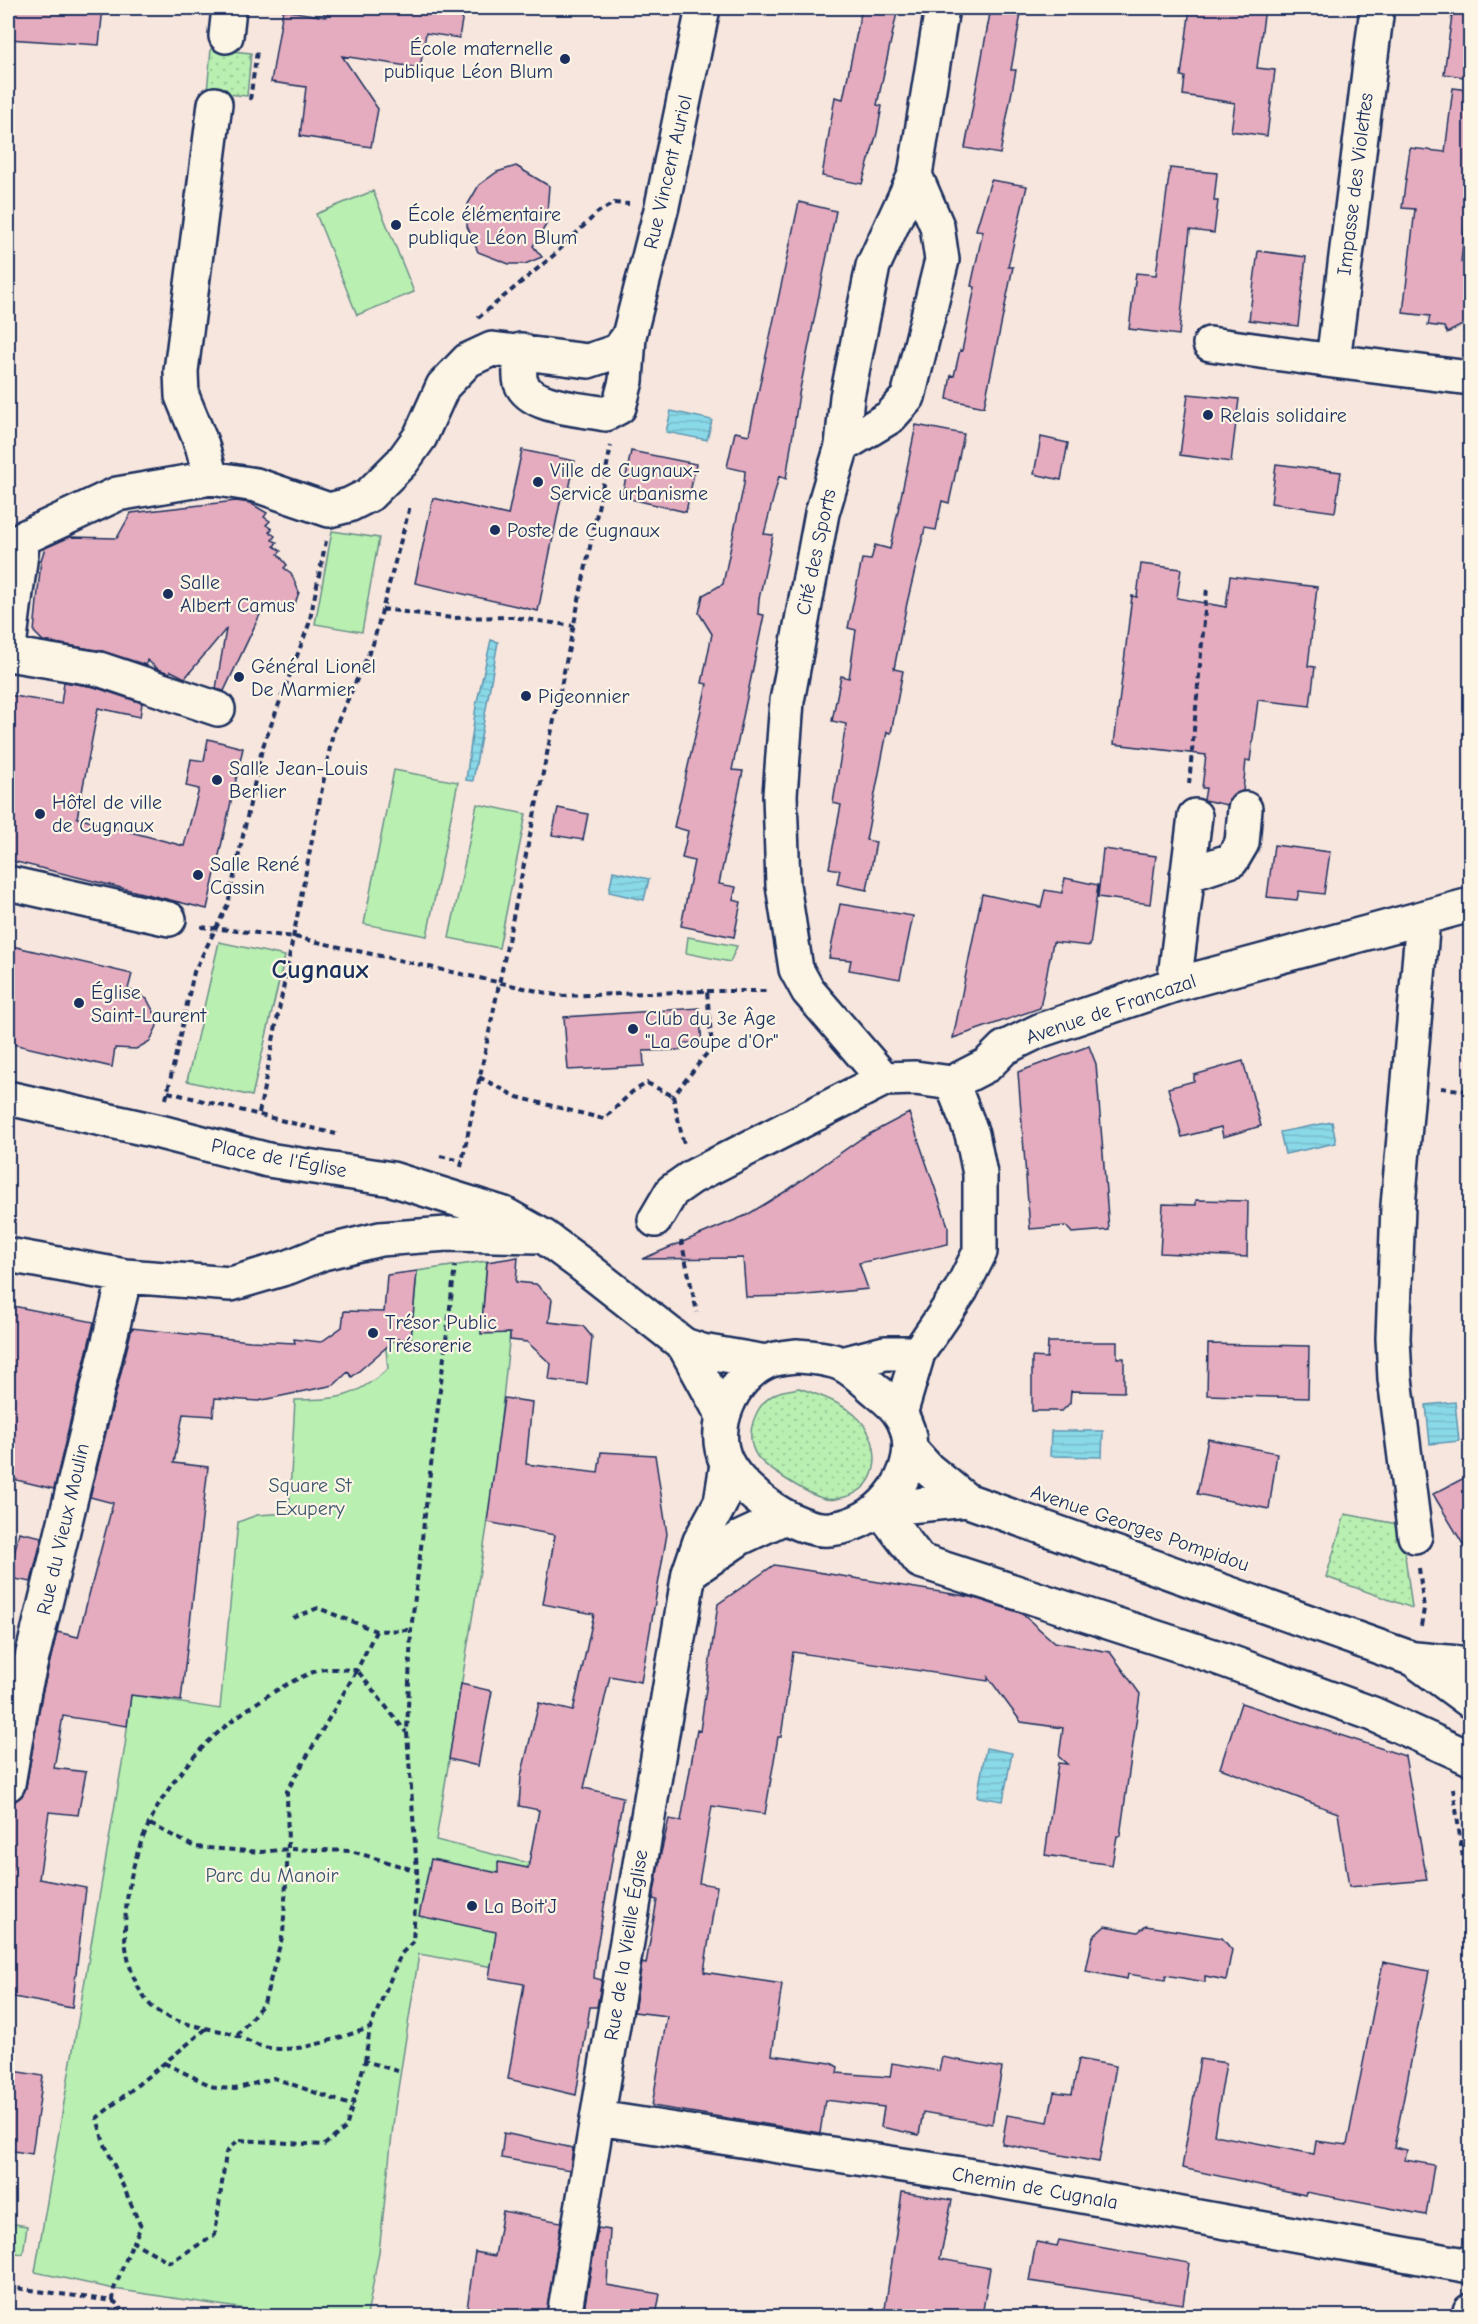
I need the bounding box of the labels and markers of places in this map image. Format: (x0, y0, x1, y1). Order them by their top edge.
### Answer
place label: École maternelle publique Léon Blum (384, 37, 553, 83)
marker: École maternelle publique Léon Blum (558, 52, 572, 66)
place label: École élémentaire publique Léon Blum (408, 203, 577, 249)
marker: École élémentaire publique Léon Blum (389, 218, 403, 232)
place label: Relais solidaire (1220, 404, 1347, 427)
marker: Relais solidaire (1201, 408, 1215, 422)
place label: Ville de Cugnaux- Service urbanisme (550, 459, 708, 505)
marker: Ville de Cugnaux- Service urbanisme (531, 475, 545, 489)
place label: Poste de Cugnaux (507, 519, 660, 542)
marker: Poste de Cugnaux (488, 523, 502, 537)
place label: Salle Albert Camus (180, 571, 295, 617)
marker: Salle Albert Camus (161, 587, 175, 601)
place label: Général Lionel De Marmier (251, 655, 376, 701)
marker: Général Lionel De Marmier (232, 670, 246, 684)
place label: Pigeonnier (538, 685, 630, 708)
marker: Pigeonnier (519, 689, 533, 703)
place label: Salle Jean-Louis Berlier (229, 757, 368, 803)
marker: Salle Jean-Louis Berlier (210, 773, 224, 787)
place label: Hôtel de ville de Cugnaux (52, 791, 162, 837)
marker: Hôtel de ville de Cugnaux (33, 807, 47, 821)
place label: Salle René Cassin (210, 853, 300, 899)
marker: Salle René Cassin (191, 868, 205, 882)
place label: Église Saint-Laurent (91, 981, 208, 1027)
marker: Église Saint-Laurent (72, 996, 86, 1010)
place label: Club du 3e Âge "La Coupe d'Or" (645, 1006, 778, 1053)
marker: Club du 3e Âge "La Coupe d'Or" (626, 1022, 640, 1036)
place label: Trésor Public Trésorerie (385, 1311, 497, 1357)
marker: Trésor Public Trésorerie (366, 1326, 380, 1340)
place label: La Boit'J (484, 1895, 557, 1918)
marker: La Boit'J (465, 1899, 479, 1913)

